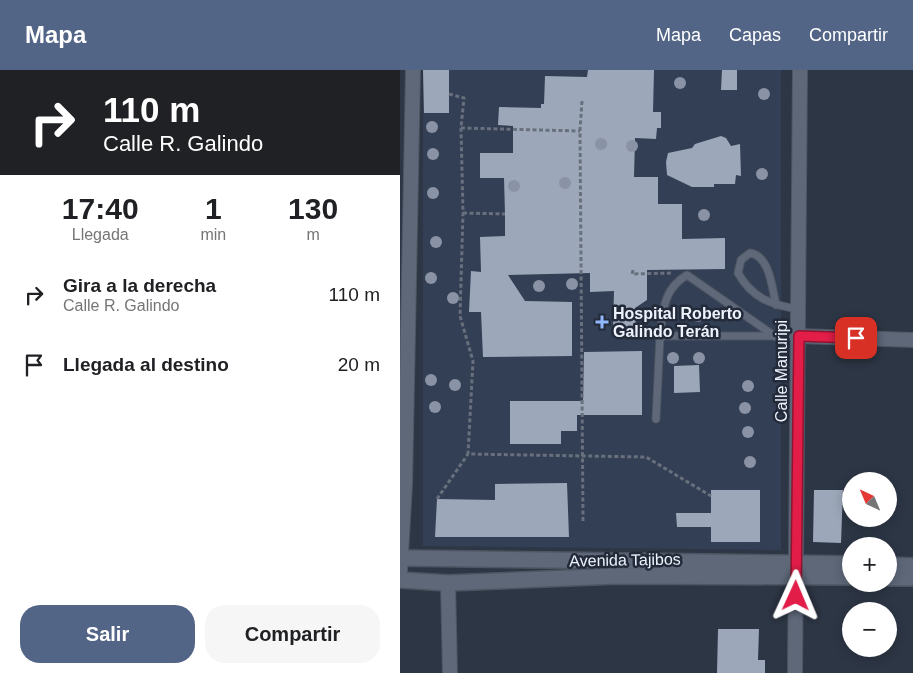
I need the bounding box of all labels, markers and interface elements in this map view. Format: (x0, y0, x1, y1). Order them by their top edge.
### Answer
text: Mapa (25, 21, 86, 48)
text: Mapa (656, 25, 701, 45)
text: Capas (729, 25, 781, 45)
text: Compartir (809, 25, 888, 45)
icon: right (20, 90, 85, 155)
text: 110 m (103, 90, 200, 129)
text: Calle R. Galindo (103, 131, 263, 156)
text: 17:40 (62, 192, 139, 225)
text: 1 (205, 192, 222, 225)
text: 130 (288, 192, 338, 225)
text: Llegada (72, 226, 129, 243)
text: min (200, 226, 226, 243)
text: m (306, 226, 320, 243)
text: Gira a la derecha (63, 275, 216, 296)
icon: right (20, 281, 48, 309)
text: 110 m (329, 284, 380, 305)
text: Calle R. Galindo (63, 297, 180, 314)
place label: Hospital Roberto Galindo Terán (613, 305, 742, 340)
marker: Hospital Roberto Galindo Terán (595, 315, 609, 329)
pin (835, 317, 877, 359)
street label: Calle Manuripi (773, 320, 790, 422)
icon: arrive (842, 324, 870, 352)
icon: arrive (20, 351, 48, 379)
text: Llegada al destino (63, 354, 229, 375)
text: 20 m (338, 354, 380, 375)
north arrow (842, 472, 898, 528)
map controls (842, 472, 897, 657)
button: + (842, 537, 897, 592)
street label: Avenida Tajibos (569, 551, 681, 569)
position arrow (769, 569, 821, 621)
button: − (842, 602, 897, 657)
button: Salir (20, 605, 195, 663)
button: Compartir (205, 605, 380, 663)

